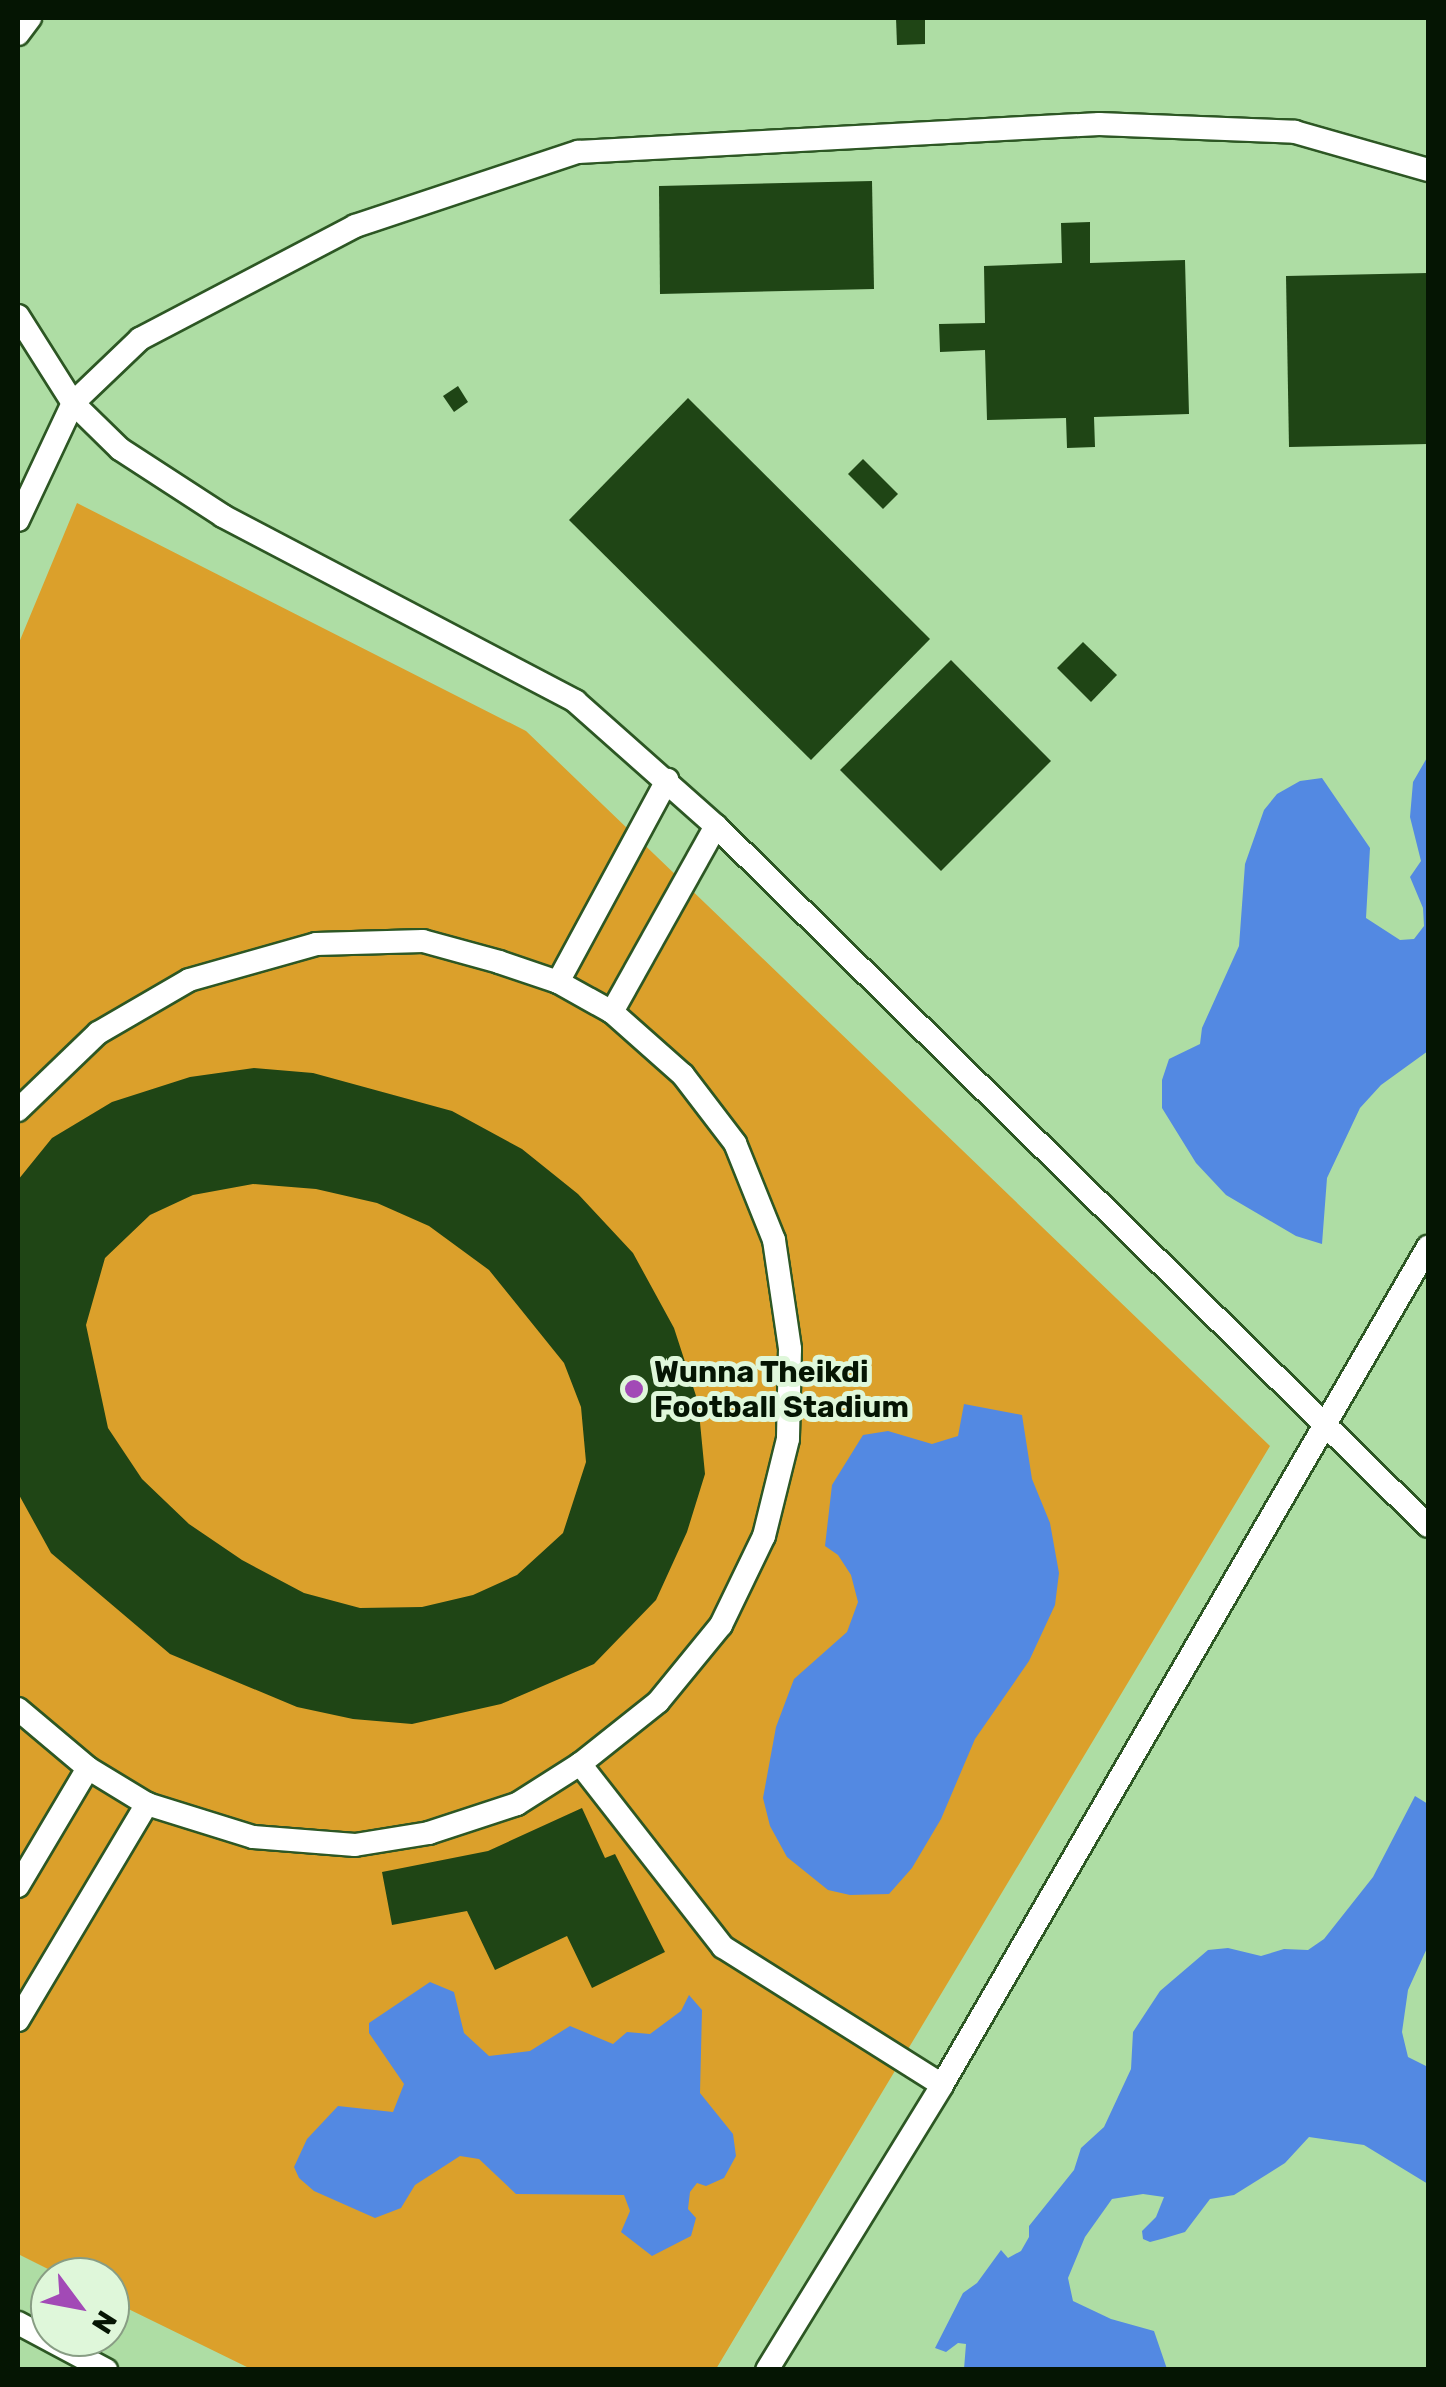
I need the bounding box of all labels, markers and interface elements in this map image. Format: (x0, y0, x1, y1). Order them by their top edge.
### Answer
place label: Wunna Theikdi Football Stadium (654, 1354, 909, 1424)
marker: Wunna Theikdi Football Stadium (623, 1378, 645, 1400)
north arrow (30, 2257, 130, 2357)
text: N (85, 2305, 124, 2339)

